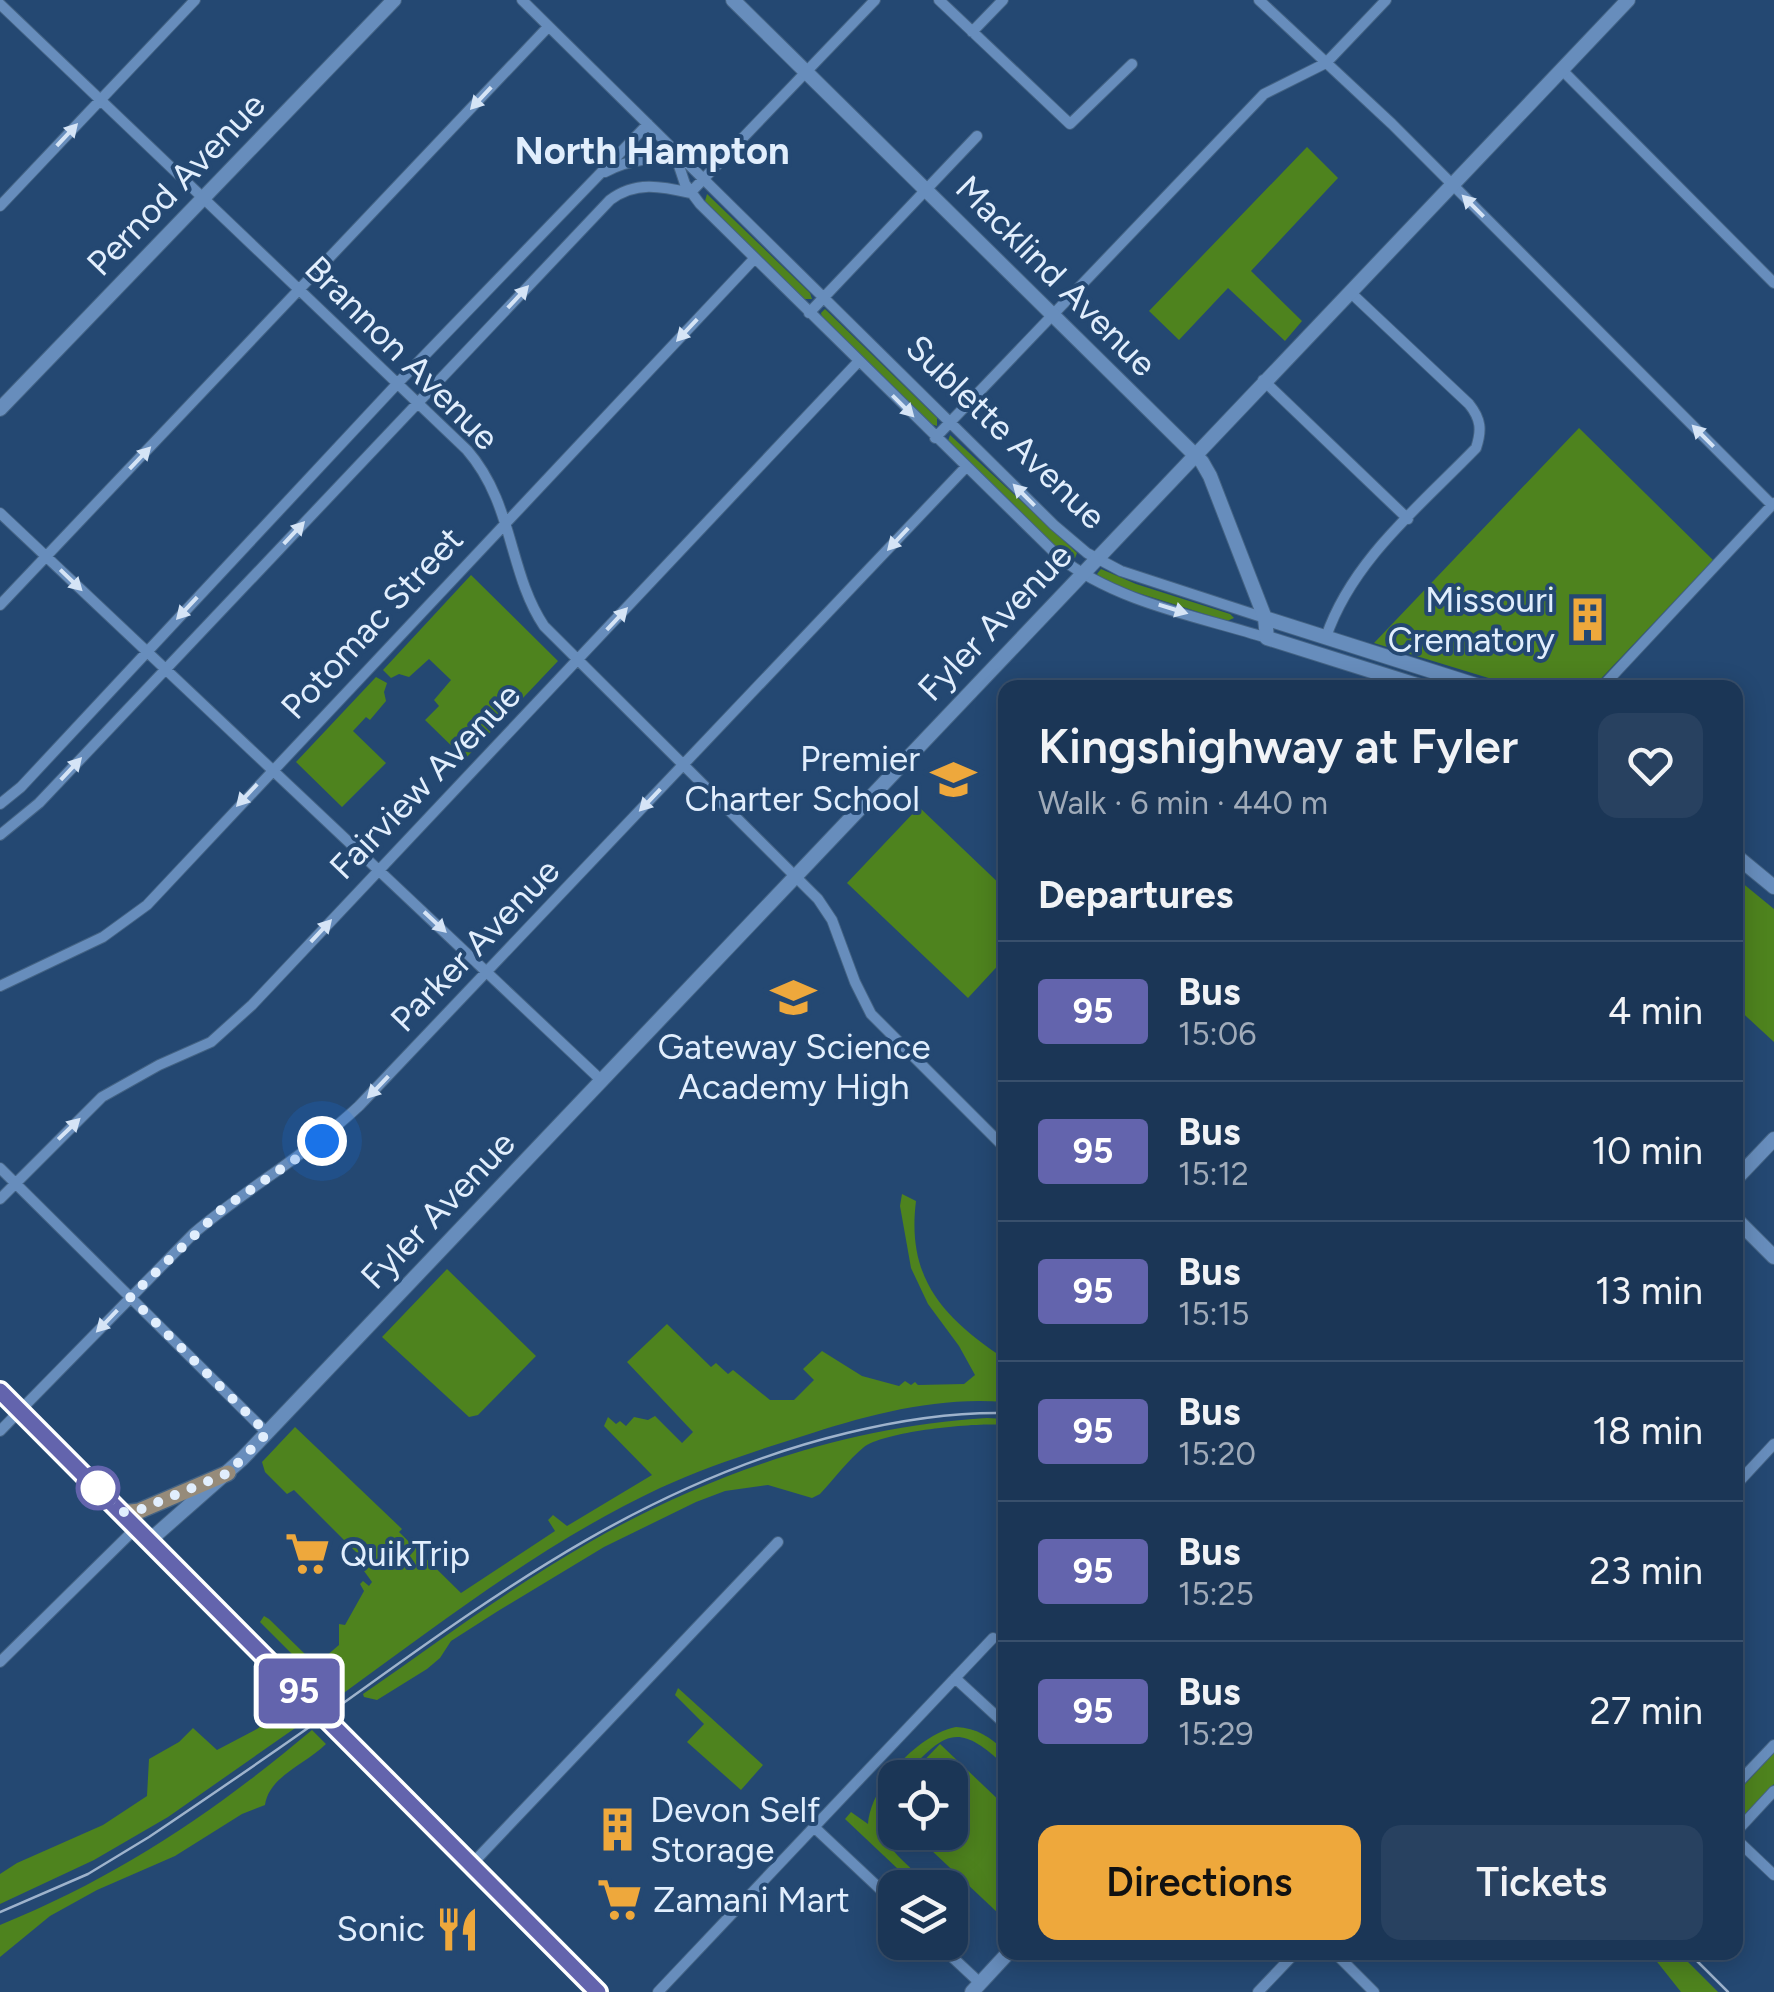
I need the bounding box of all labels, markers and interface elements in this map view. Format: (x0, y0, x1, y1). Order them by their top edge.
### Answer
street label: Pernod Avenue (78, 84, 274, 284)
one-way arrow (470, 86, 493, 110)
one-way arrow (55, 123, 78, 147)
district label: North Hampton (514, 128, 790, 174)
street label: Macklind Avenue (947, 167, 1165, 385)
one-way arrow (1462, 195, 1486, 219)
street label: Brannon Avenue (296, 247, 508, 459)
one-way arrow (506, 285, 529, 309)
one-way arrow (676, 318, 699, 342)
street label: Sublette Avenue (898, 326, 1114, 538)
one-way arrow (890, 394, 914, 418)
one-way arrow (1692, 425, 1715, 449)
one-way arrow (128, 447, 151, 471)
one-way arrow (1012, 483, 1036, 507)
street label: Potomac Street (272, 518, 472, 728)
one-way arrow (282, 521, 305, 545)
one-way arrow (887, 526, 910, 550)
street label: Fyler Avenue (909, 534, 1081, 710)
one-way arrow (58, 568, 82, 591)
place label: Missouri Crematory (1388, 579, 1556, 661)
one-way arrow (176, 596, 199, 620)
building icon: Missouri Crematory (1564, 596, 1612, 644)
one-way arrow (1158, 602, 1189, 617)
one-way arrow (605, 607, 628, 631)
street label: Fairview Avenue (321, 674, 529, 888)
button: heart (1598, 713, 1703, 818)
text: Kingshighway at Fyler (1038, 717, 1518, 775)
place label: Premier Charter School (685, 738, 920, 820)
school or university icon: Premier Charter School (929, 755, 977, 803)
one-way arrow (60, 757, 82, 782)
one-way arrow (237, 782, 259, 807)
text: Walk · 6 min · 440 m (1038, 784, 1328, 822)
one-way arrow (639, 788, 662, 812)
street label: Parker Avenue (382, 850, 568, 1040)
text: Departures (1038, 872, 1233, 918)
one-way arrow (422, 911, 447, 933)
one-way arrow (309, 919, 332, 943)
text: Bus (1178, 969, 1241, 1015)
school or university icon: Gateway Science Academy High (770, 973, 818, 1021)
text: 4 min (1608, 988, 1703, 1034)
text: 95 (1073, 990, 1113, 1032)
text: 15:06 (1178, 1015, 1256, 1053)
place label: Gateway Science Academy High (657, 1026, 931, 1108)
one-way arrow (367, 1074, 390, 1098)
text: Bus (1178, 1109, 1241, 1155)
your location (297, 1116, 347, 1166)
one-way arrow (56, 1118, 80, 1142)
street label: Fyler Avenue (352, 1122, 524, 1298)
text: 10 min (1591, 1128, 1703, 1174)
text: 95 (1073, 1130, 1113, 1172)
text: 15:12 (1178, 1155, 1249, 1193)
text: Bus (1178, 1249, 1241, 1295)
text: 13 min (1595, 1268, 1703, 1314)
text: 95 (1073, 1270, 1113, 1312)
text: 15:15 (1178, 1295, 1249, 1333)
one-way arrow (96, 1308, 119, 1332)
text: Bus (1178, 1389, 1241, 1435)
text: 18 min (1592, 1408, 1703, 1454)
text: 95 (1073, 1410, 1113, 1452)
text: 15:20 (1178, 1435, 1256, 1473)
unlabelled marker (77, 1467, 119, 1509)
text: Bus (1178, 1529, 1241, 1575)
supermarket icon: QuikTrip (283, 1530, 331, 1578)
place label: QuikTrip (340, 1533, 470, 1575)
text: 23 min (1589, 1548, 1703, 1594)
text: 95 (1073, 1550, 1113, 1592)
text: 15:25 (1178, 1575, 1254, 1613)
line badge: 95 (254, 1658, 344, 1724)
text: Bus (1178, 1669, 1241, 1715)
text: 95 (279, 1670, 319, 1712)
text: 27 min (1590, 1688, 1703, 1734)
text: 95 (1073, 1690, 1113, 1732)
text: 15:29 (1178, 1715, 1254, 1753)
map controls (878, 1760, 968, 1960)
button: locate (878, 1760, 968, 1850)
place label: Devon Self Storage (650, 1789, 820, 1871)
building icon: Devon Self Storage (593, 1806, 641, 1854)
button: Directions (1038, 1825, 1361, 1940)
button: Tickets (1381, 1825, 1703, 1940)
button: layers (878, 1870, 968, 1960)
supermarket icon: Zamani Mart (596, 1876, 644, 1924)
place label: Zamani Mart (653, 1879, 850, 1921)
restaurant icon: Sonic (434, 1905, 482, 1953)
place label: Sonic (337, 1908, 425, 1950)

